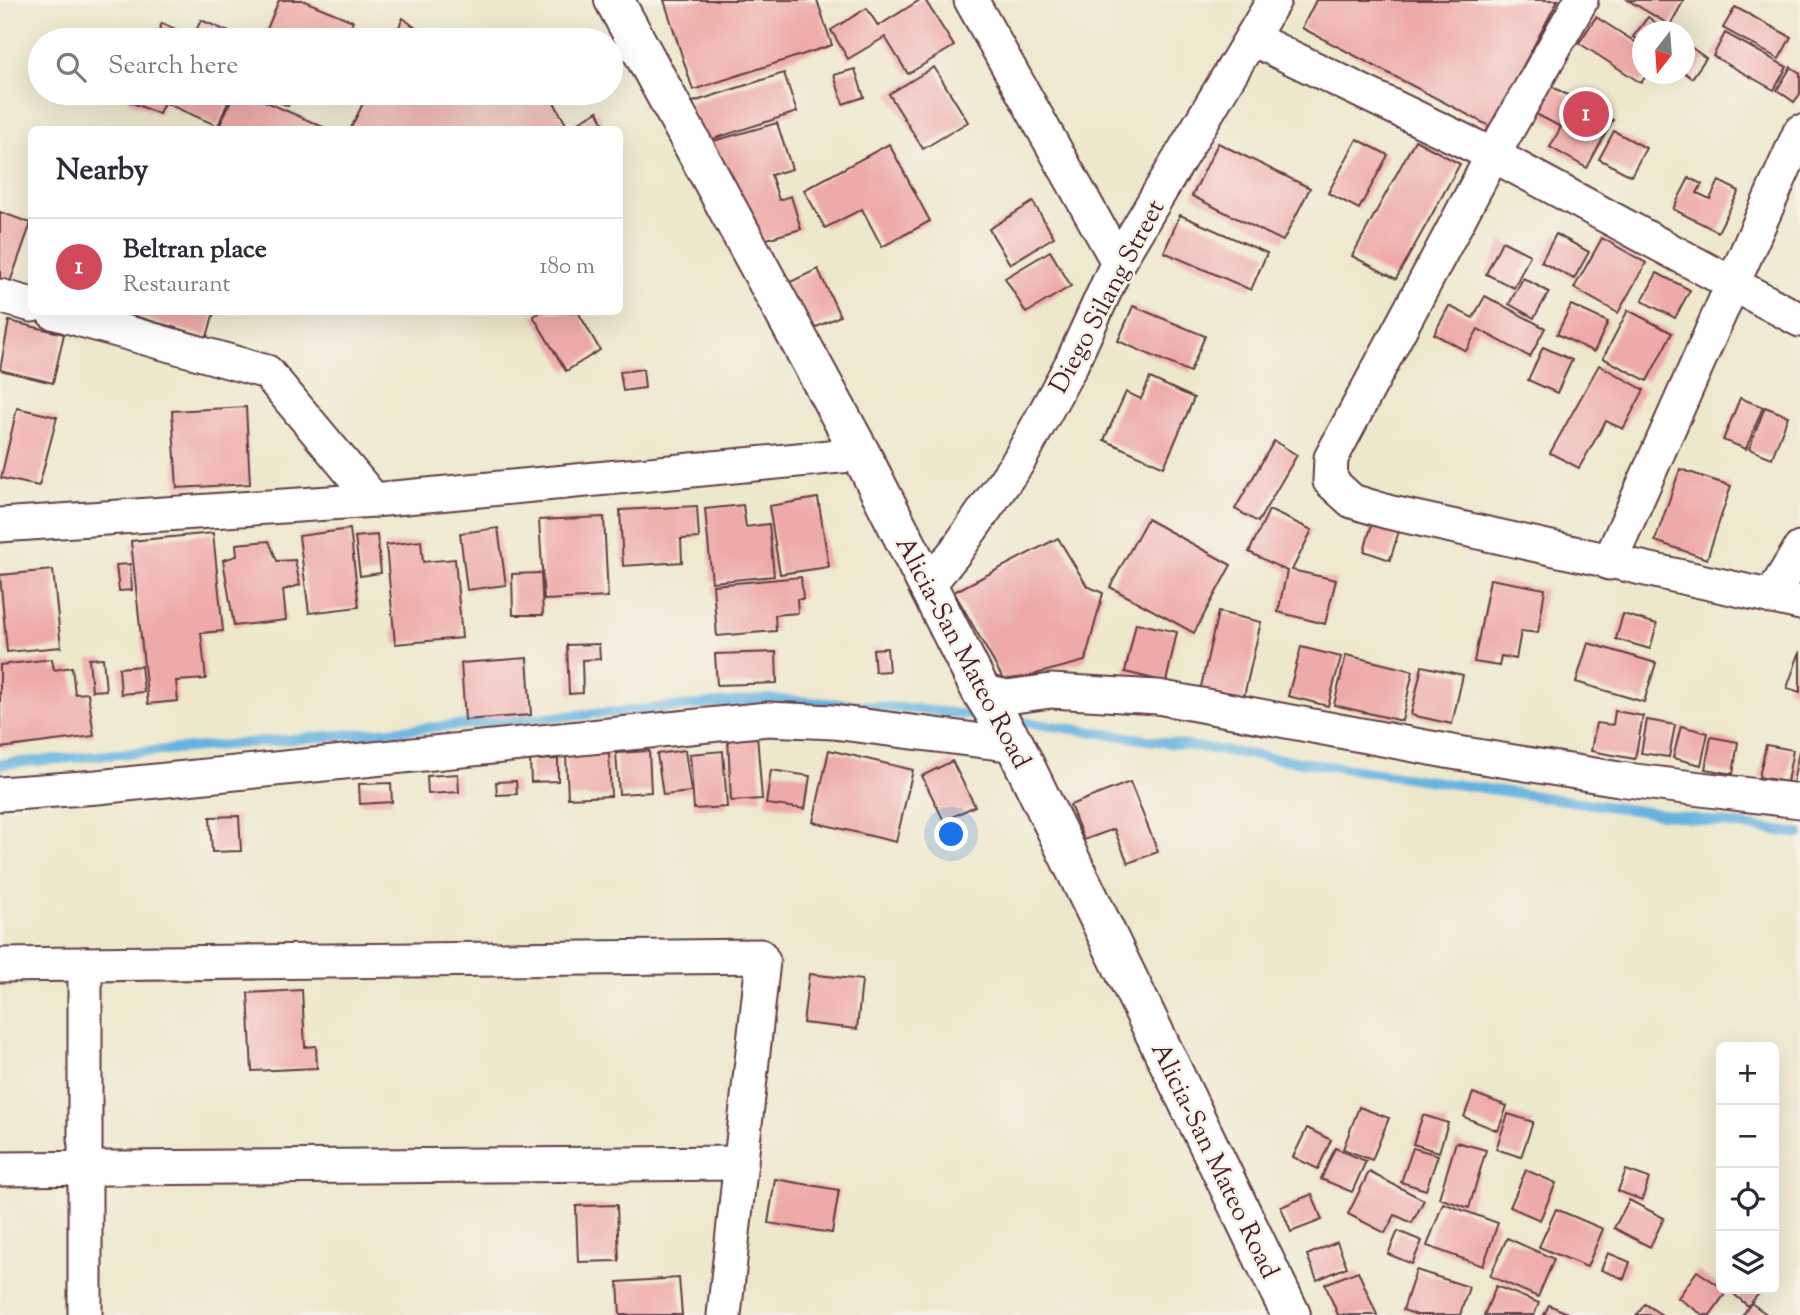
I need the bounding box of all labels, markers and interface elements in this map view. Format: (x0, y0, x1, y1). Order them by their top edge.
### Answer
north arrow (1632, 21, 1695, 84)
search box (28, 28, 623, 105)
icon: search (52, 48, 90, 86)
text: Search here (108, 48, 238, 85)
pin: 1 (1563, 88, 1609, 140)
text: Nearby (56, 150, 148, 193)
street label: Diego Silang Street (1041, 194, 1175, 401)
text: Beltran place (123, 232, 267, 269)
text: 1 (75, 251, 83, 284)
text: 180 m (540, 251, 595, 284)
text: Restaurant (123, 269, 230, 302)
street label: Alicia-San Mateo Road (885, 530, 1039, 776)
your location (934, 817, 968, 851)
street label: Alicia-San Mateo Road (1140, 1037, 1287, 1286)
map controls (1716, 1042, 1779, 1294)
button: + (1716, 1042, 1779, 1105)
button: − (1716, 1105, 1779, 1168)
button: locate (1716, 1168, 1779, 1231)
button: layers (1716, 1231, 1779, 1294)

